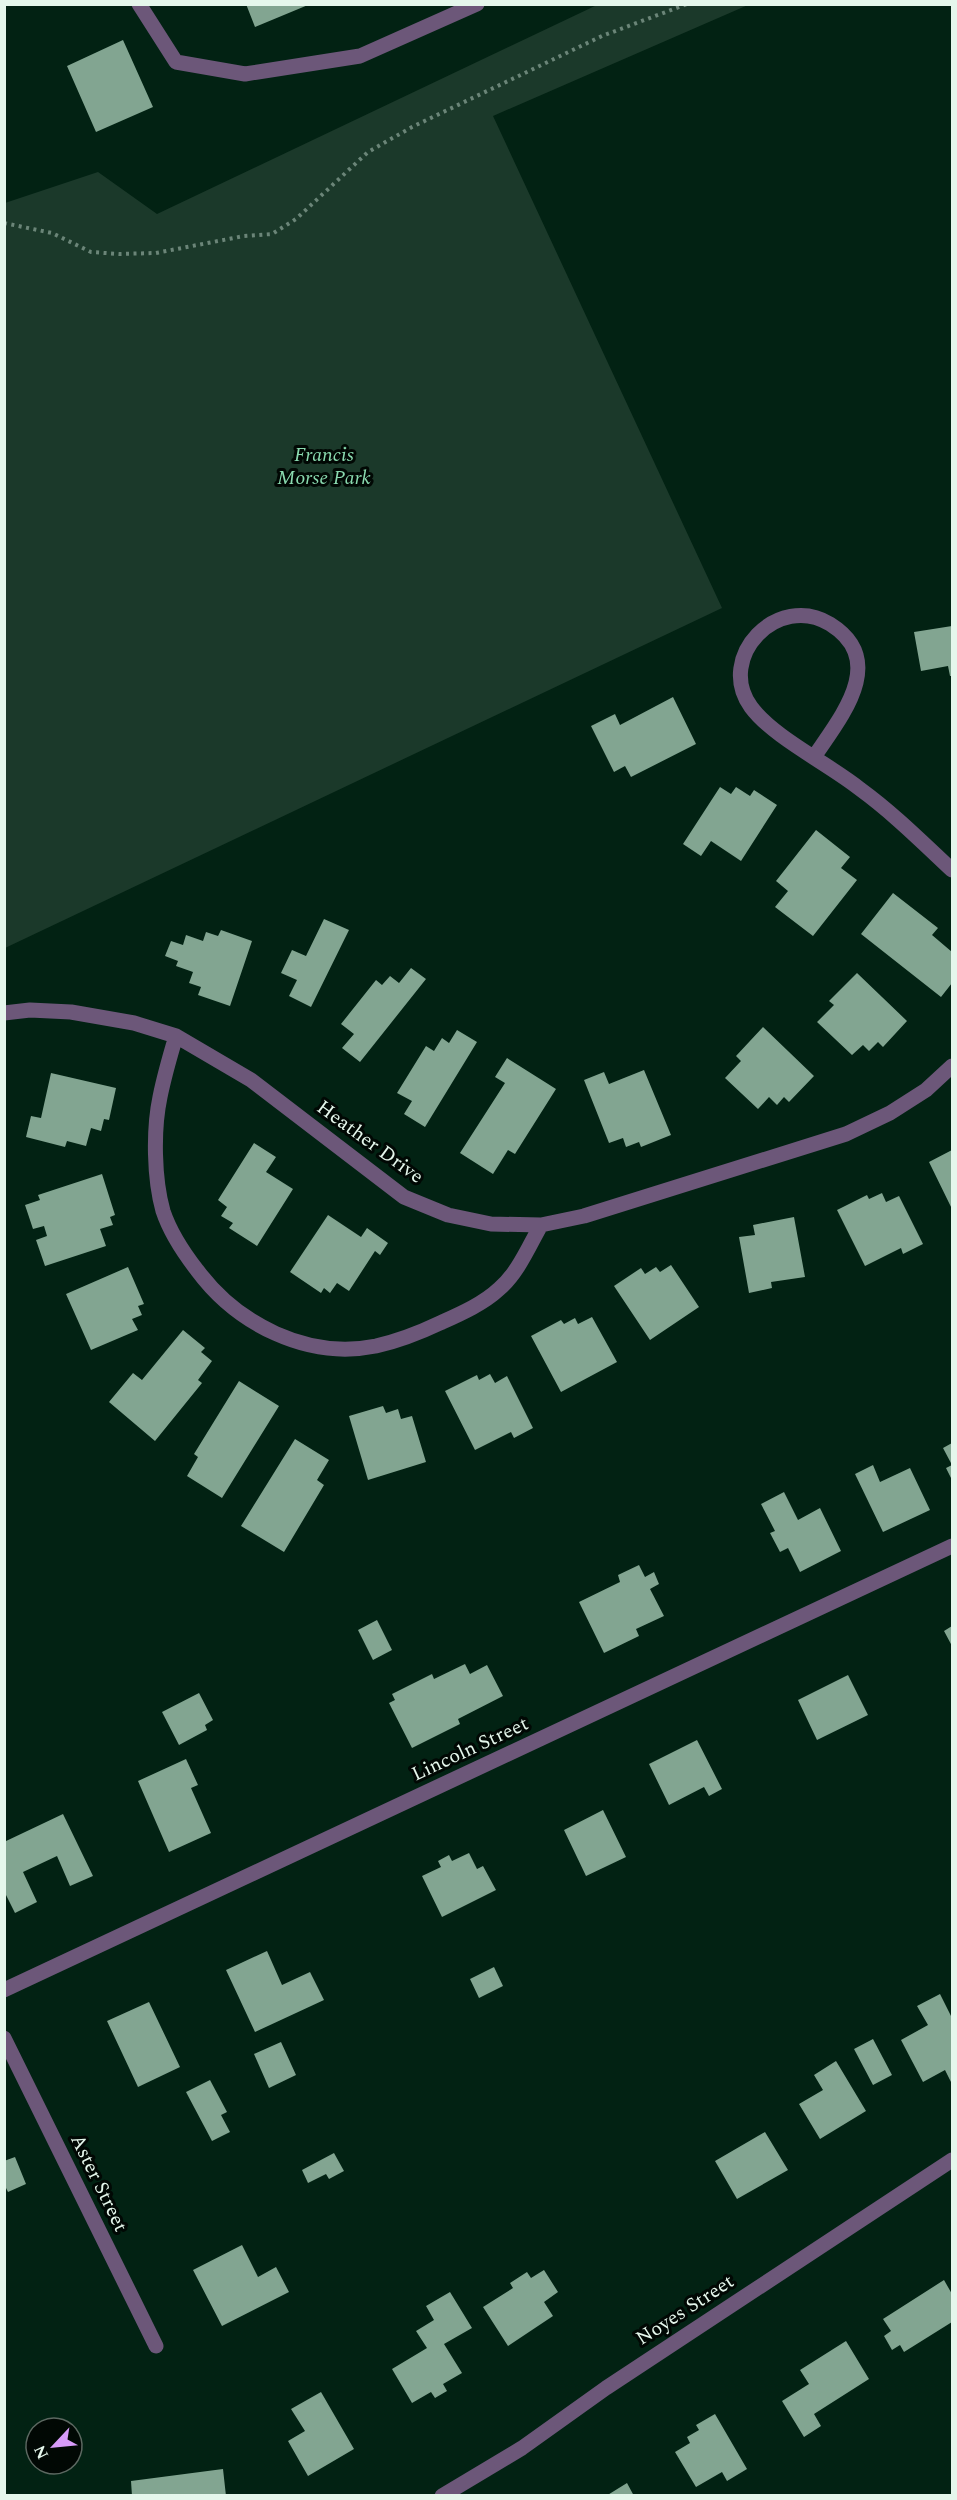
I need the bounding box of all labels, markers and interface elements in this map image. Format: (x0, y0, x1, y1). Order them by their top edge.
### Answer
park label: Francis Morse Park (277, 440, 372, 493)
street label: Heather Drive (310, 1093, 430, 1191)
street label: Lincoln Street (407, 1709, 533, 1789)
street label: Aster Street (62, 2129, 136, 2237)
street label: Noyes Street (630, 2267, 740, 2353)
north arrow (24, 2416, 84, 2476)
text: N (28, 2441, 55, 2463)

